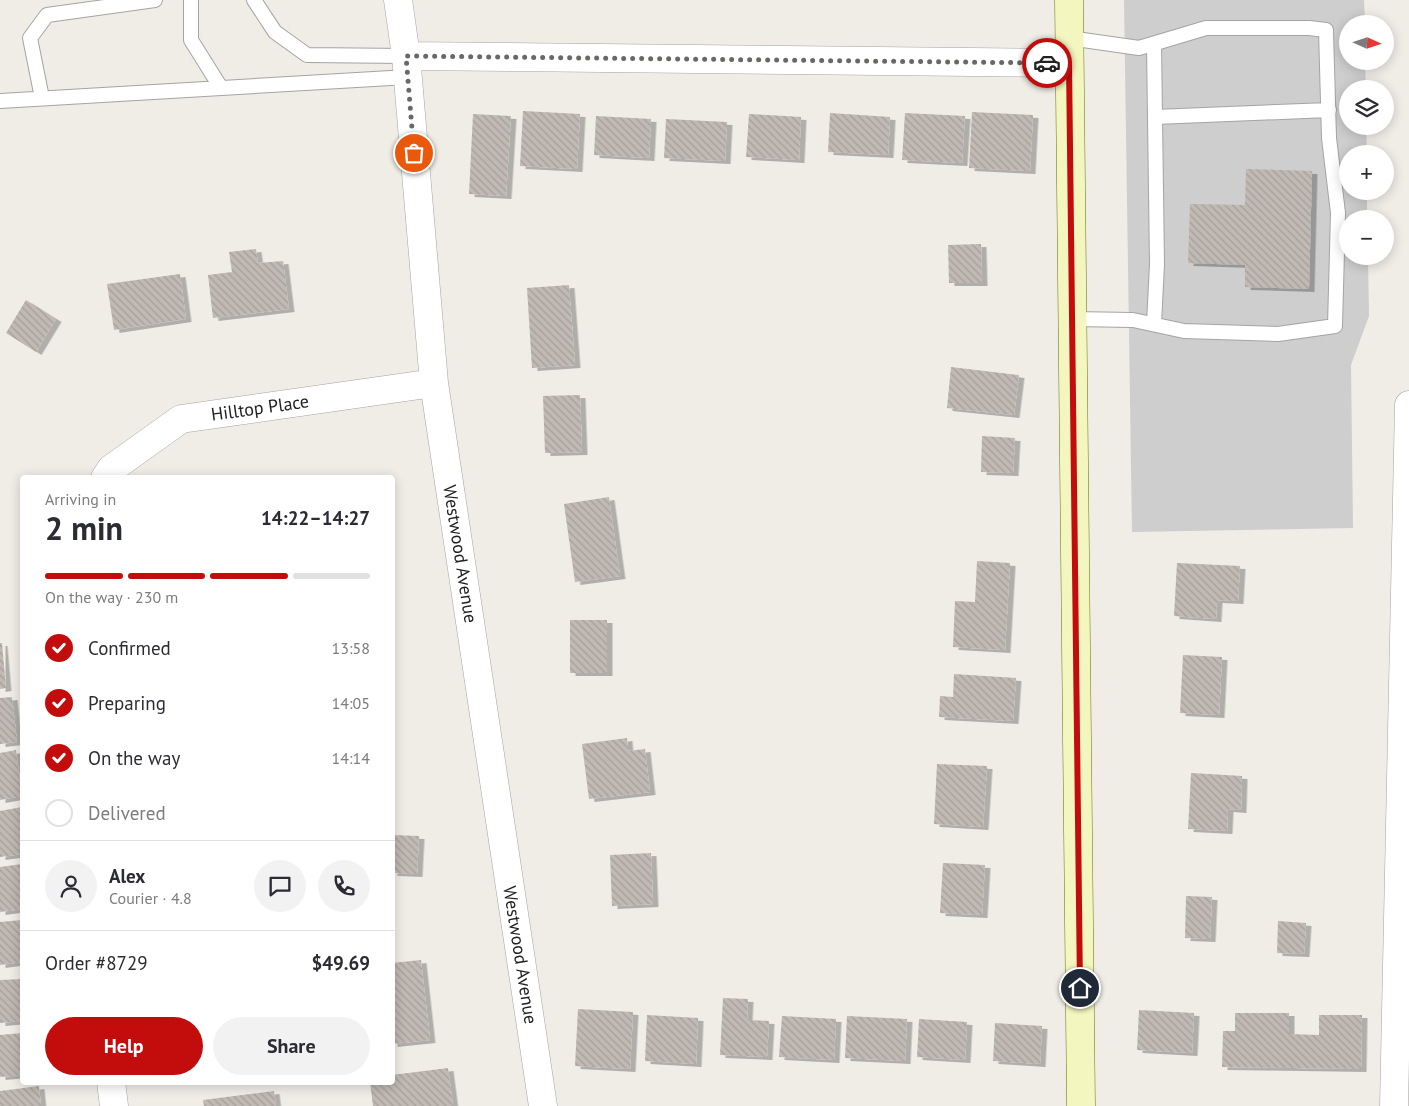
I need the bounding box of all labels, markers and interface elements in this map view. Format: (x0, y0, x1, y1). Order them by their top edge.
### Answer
north arrow (1339, 15, 1394, 70)
map controls (1339, 15, 1394, 265)
courier (1022, 38, 1072, 88)
icon: car (1033, 49, 1061, 77)
button: layers (1339, 80, 1394, 135)
pin (393, 132, 435, 174)
icon: bag (400, 139, 428, 167)
button: + (1339, 145, 1394, 200)
button: − (1339, 210, 1394, 265)
street label: Hilltop Place (209, 389, 310, 426)
street label: Westwood Avenue (438, 483, 483, 625)
text: Arriving in (45, 489, 116, 509)
text: 14:22–14:27 (261, 506, 370, 530)
text: 2 min (45, 507, 123, 549)
text: On the way · 230 m (45, 587, 178, 607)
icon: check (45, 634, 73, 662)
text: Confirmed (88, 636, 171, 660)
text: 13:58 (332, 638, 370, 658)
icon: check (45, 689, 73, 717)
text: Preparing (88, 691, 166, 715)
text: 14:05 (332, 693, 370, 713)
icon: check (45, 744, 73, 772)
text: On the way (88, 746, 180, 770)
text: 14:14 (332, 748, 370, 768)
text: Delivered (88, 801, 166, 825)
button: person (45, 860, 97, 912)
button: chat (254, 860, 306, 912)
button: phone (318, 860, 370, 912)
text: Alex (109, 864, 145, 888)
street label: Westwood Avenue (498, 884, 543, 1026)
text: Courier · 4.8 (109, 888, 192, 908)
text: Order #8729 (45, 951, 148, 975)
text: $49.69 (311, 951, 370, 975)
pin (1059, 967, 1101, 1009)
icon: home (1066, 974, 1094, 1002)
button: Help (45, 1017, 203, 1075)
button: Share (213, 1017, 370, 1075)

